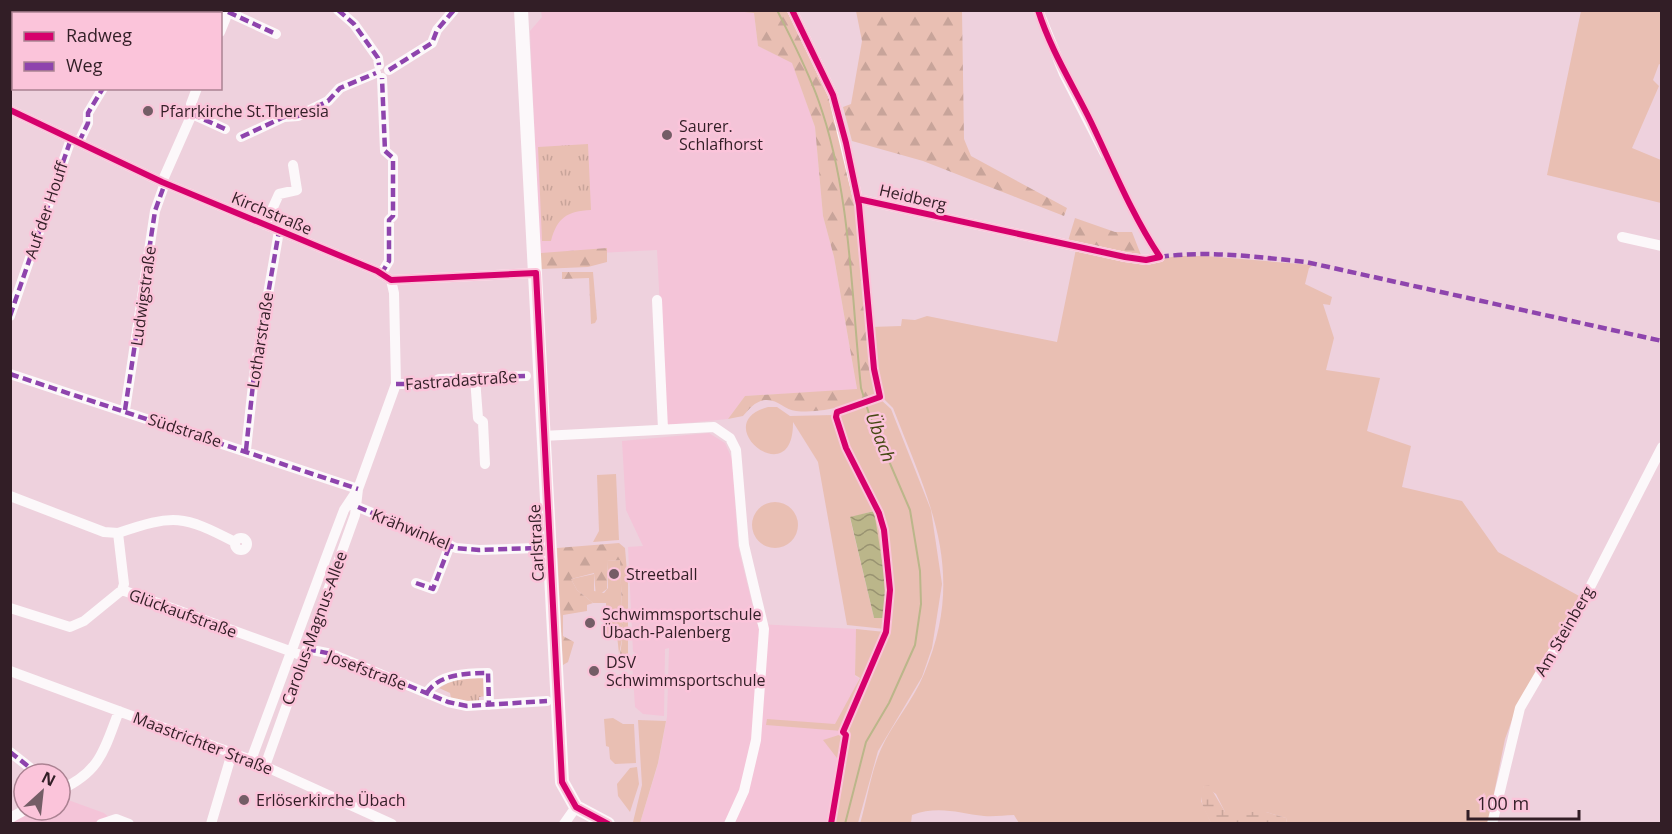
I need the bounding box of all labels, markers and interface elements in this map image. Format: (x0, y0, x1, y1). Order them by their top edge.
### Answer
legend (12, 12, 222, 90)
text: Radweg (66, 23, 132, 47)
text: Weg (66, 53, 103, 77)
place label: Pfarrkirche St.Theresia (160, 100, 329, 122)
marker: Pfarrkirche St.Theresia (141, 104, 155, 118)
place label: Saurer. Schlafhorst (679, 115, 763, 155)
marker: Saurer. Schlafhorst (660, 128, 674, 142)
street label: Auf der Houff (19, 158, 73, 261)
street label: Heidberg (877, 179, 949, 216)
street label: Kirchstraße (228, 186, 316, 240)
street label: Ludwigstraße (125, 245, 161, 347)
street label: Lotharstraße (242, 291, 278, 389)
street label: Fastradastraße (404, 365, 518, 395)
street label: Südstraße (145, 408, 225, 452)
water label: Übach (861, 409, 901, 465)
street label: Krähwinkel (369, 503, 453, 555)
street label: Carlstraße (523, 504, 549, 582)
street label: Carolus-Magnus-Allee (276, 548, 352, 708)
place label: Streetball (626, 563, 697, 585)
marker: Streetball (607, 567, 621, 581)
street label: Am Steinberg (1529, 582, 1599, 680)
street label: Glückaufstraße (126, 583, 240, 643)
place label: Schwimmsportschule Übach-Palenberg (602, 603, 762, 643)
marker: Schwimmsportschule Übach-Palenberg (583, 616, 597, 630)
street label: Josefstraße (322, 644, 410, 695)
place label: DSV Schwimmsportschule (606, 651, 766, 691)
marker: DSV Schwimmsportschule (587, 664, 601, 678)
street label: Maastrichter Straße (130, 706, 276, 780)
north arrow (12, 762, 72, 822)
text: N (38, 766, 60, 791)
scale bar (1468, 783, 1579, 821)
place label: Erlöserkirche Übach (256, 789, 406, 811)
text: 100 m (1477, 791, 1529, 815)
marker: Erlöserkirche Übach (237, 793, 251, 807)

